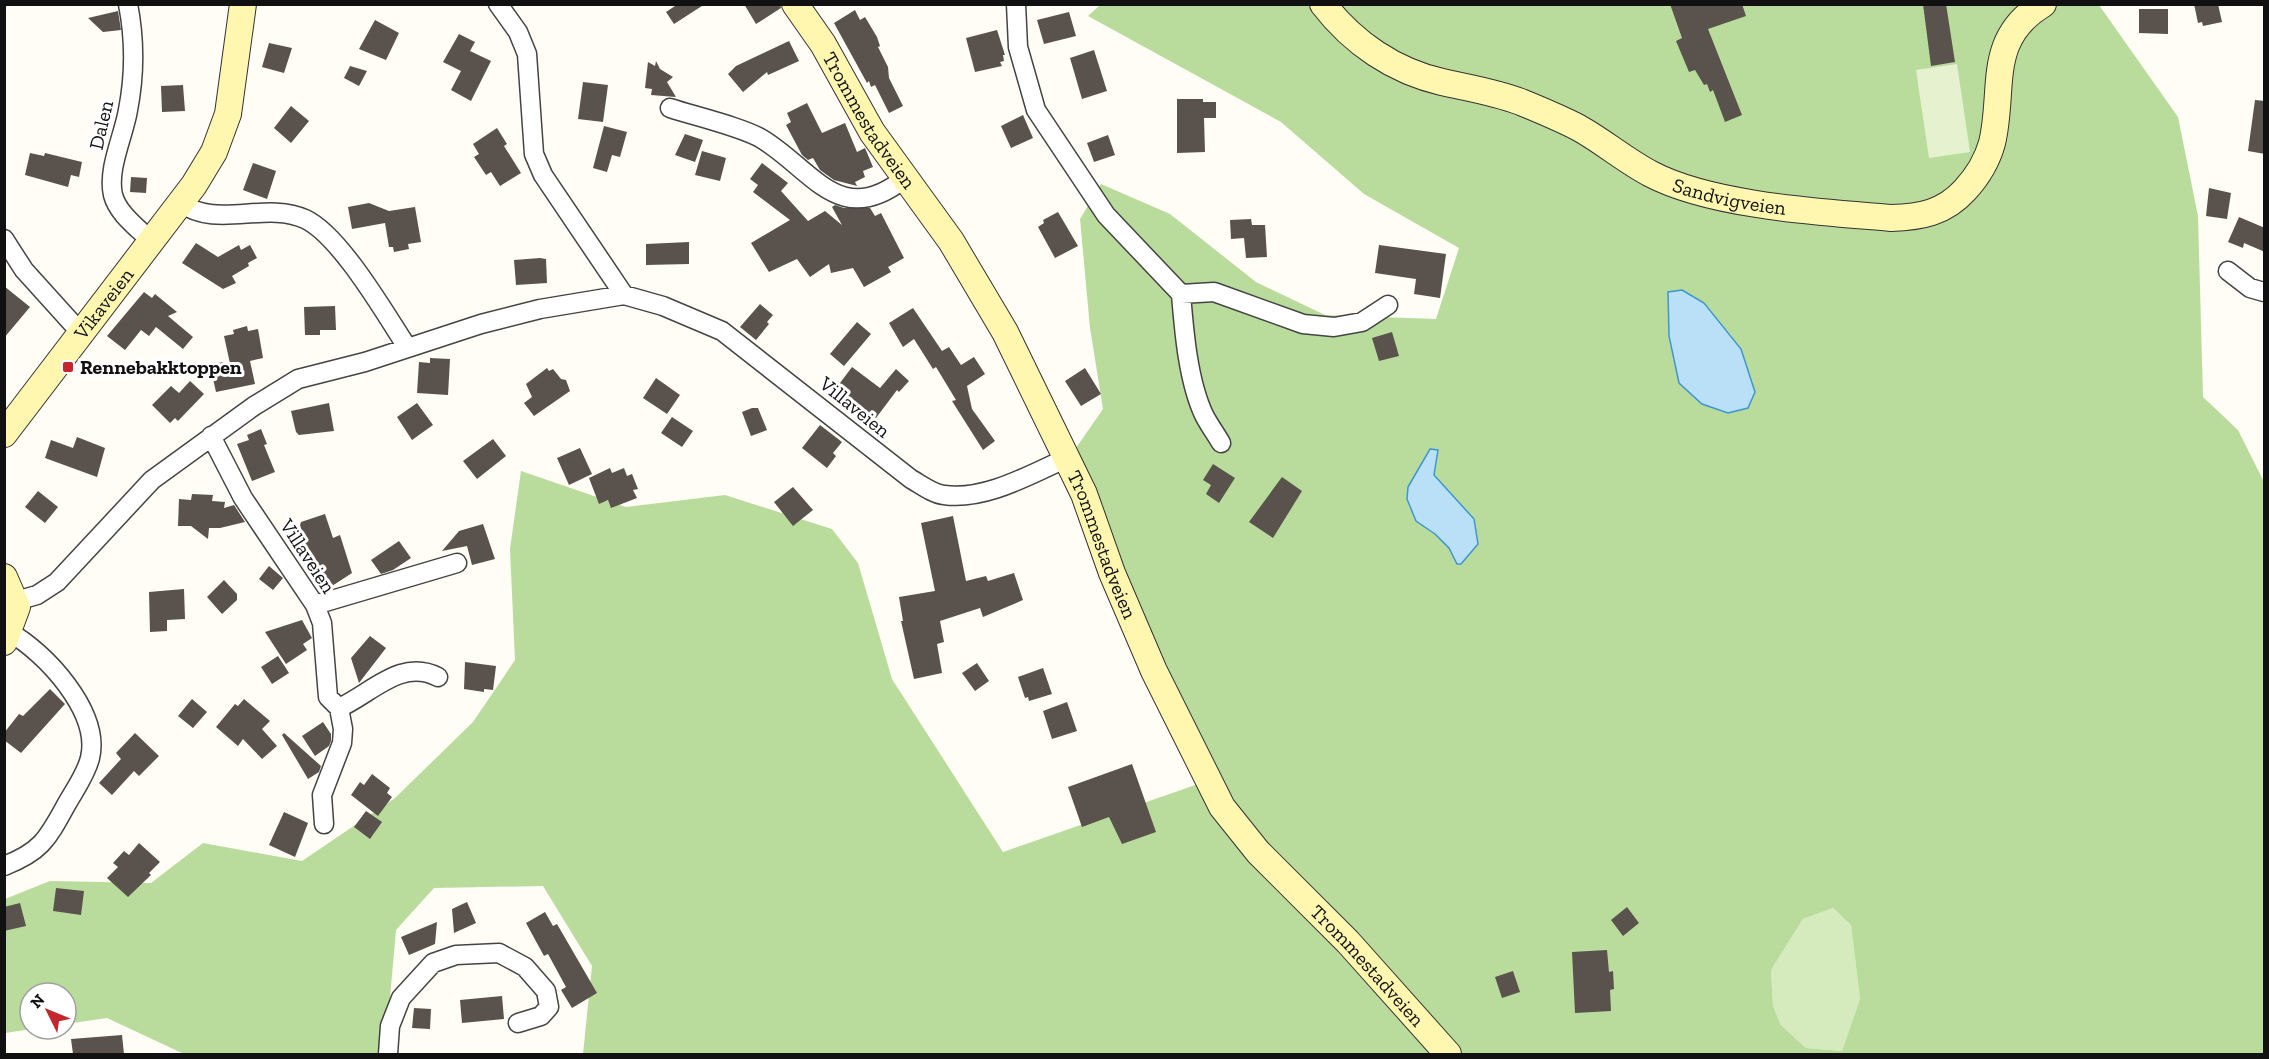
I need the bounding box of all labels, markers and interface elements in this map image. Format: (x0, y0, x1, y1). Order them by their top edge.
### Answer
street label: Trommestadveien (818, 47, 921, 194)
street label: Dalen (84, 97, 118, 152)
street label: Sandvigveien (1670, 173, 1788, 220)
street label: Vikaveien (68, 263, 139, 345)
place label: Rennebakktoppen (80, 355, 242, 379)
marker: Rennebakktoppen (61, 360, 75, 374)
street label: Villaveien (814, 371, 896, 443)
street label: Trommestadveien (1062, 466, 1142, 623)
street label: Villaveien (275, 514, 341, 598)
street label: Trommestadveien (1305, 899, 1430, 1032)
north arrow (18, 981, 78, 1041)
text: N (26, 990, 48, 1012)

